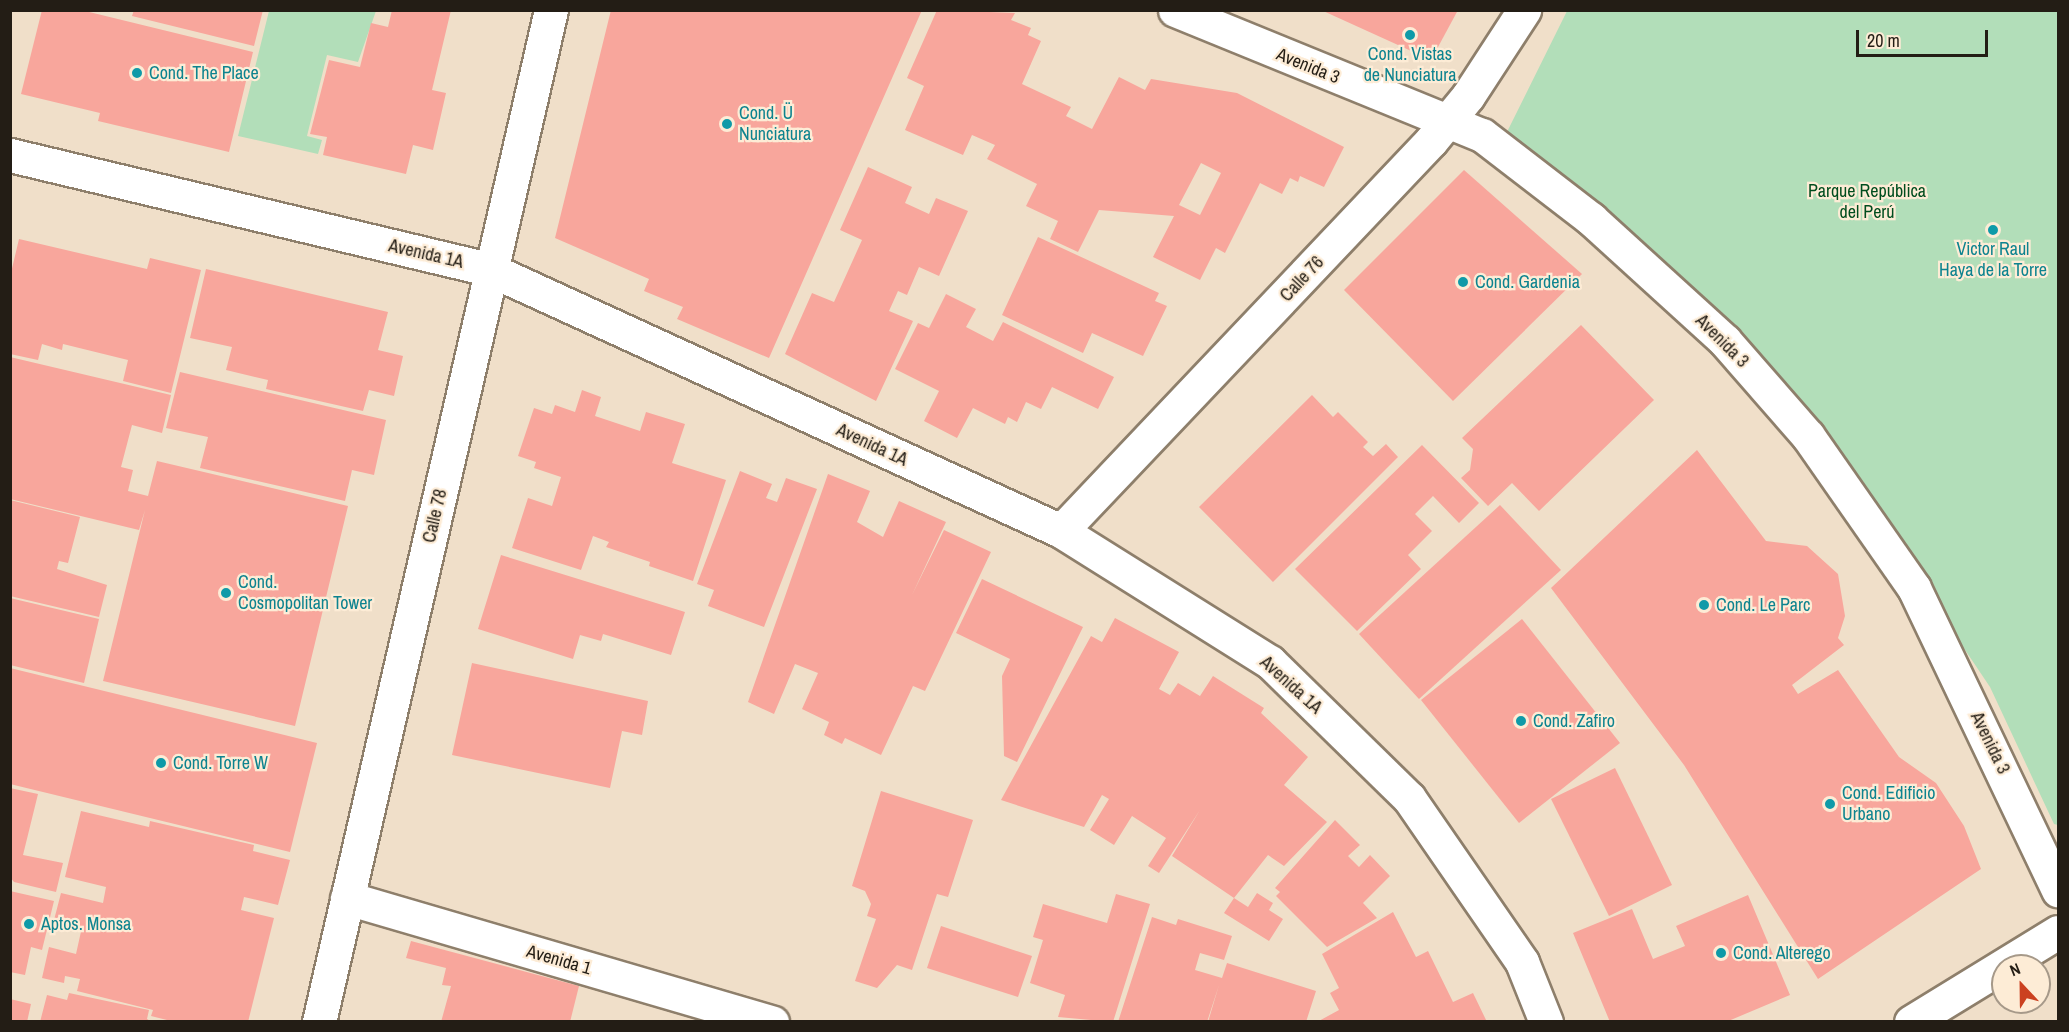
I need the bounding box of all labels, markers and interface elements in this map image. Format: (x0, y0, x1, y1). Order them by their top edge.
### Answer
scale bar (1859, 18, 1991, 56)
marker: Cond. Vistas de Nunciatura (1403, 28, 1417, 42)
text: 20 m (1867, 28, 1900, 53)
street label: Avenida 3 (1273, 44, 1343, 88)
place label: Cond. Vistas de Nunciatura (1364, 44, 1456, 86)
place label: Cond. The Place (149, 62, 259, 84)
marker: Cond. The Place (130, 66, 144, 80)
place label: Cond. Ü Nunciatura (739, 103, 811, 146)
marker: Cond. Ü Nunciatura (720, 117, 734, 131)
park label: Parque República del Perú (1808, 181, 1926, 224)
marker: Victor Raul Haya de la Torre (1986, 223, 2000, 237)
street label: Avenida 1A (387, 235, 465, 273)
place label: Victor Raul Haya de la Torre (1939, 239, 2047, 282)
street label: Calle 76 (1276, 252, 1328, 306)
place label: Cond. Gardenia (1475, 271, 1580, 293)
marker: Cond. Gardenia (1456, 275, 1470, 289)
street label: Avenida 3 (1691, 310, 1753, 372)
street label: Avenida 1A (833, 419, 911, 471)
street label: Calle 78 (418, 487, 452, 545)
place label: Cond. Cosmopolitan Tower (238, 572, 373, 614)
marker: Cond. Cosmopolitan Tower (219, 586, 233, 600)
place label: Cond. Le Parc (1716, 594, 1810, 616)
marker: Cond. Le Parc (1697, 598, 1711, 612)
street label: Avenida 1A (1256, 652, 1326, 718)
street label: Avenida 3 (1966, 709, 2014, 777)
place label: Cond. Zafiro (1533, 710, 1615, 732)
marker: Cond. Zafiro (1514, 714, 1528, 728)
place label: Cond. Torre W (173, 752, 268, 774)
marker: Cond. Torre W (154, 756, 168, 770)
place label: Cond. Edificio Urbano (1842, 783, 1936, 826)
marker: Cond. Edificio Urbano (1823, 797, 1837, 811)
place label: Aptos. Monsa (41, 913, 131, 935)
marker: Aptos. Monsa (22, 917, 36, 931)
street label: Avenida 1 (524, 940, 594, 980)
place label: Cond. Alterego (1733, 942, 1831, 964)
marker: Cond. Alterego (1714, 946, 1728, 960)
north arrow (1991, 954, 2051, 1014)
text: N (2006, 957, 2024, 981)

